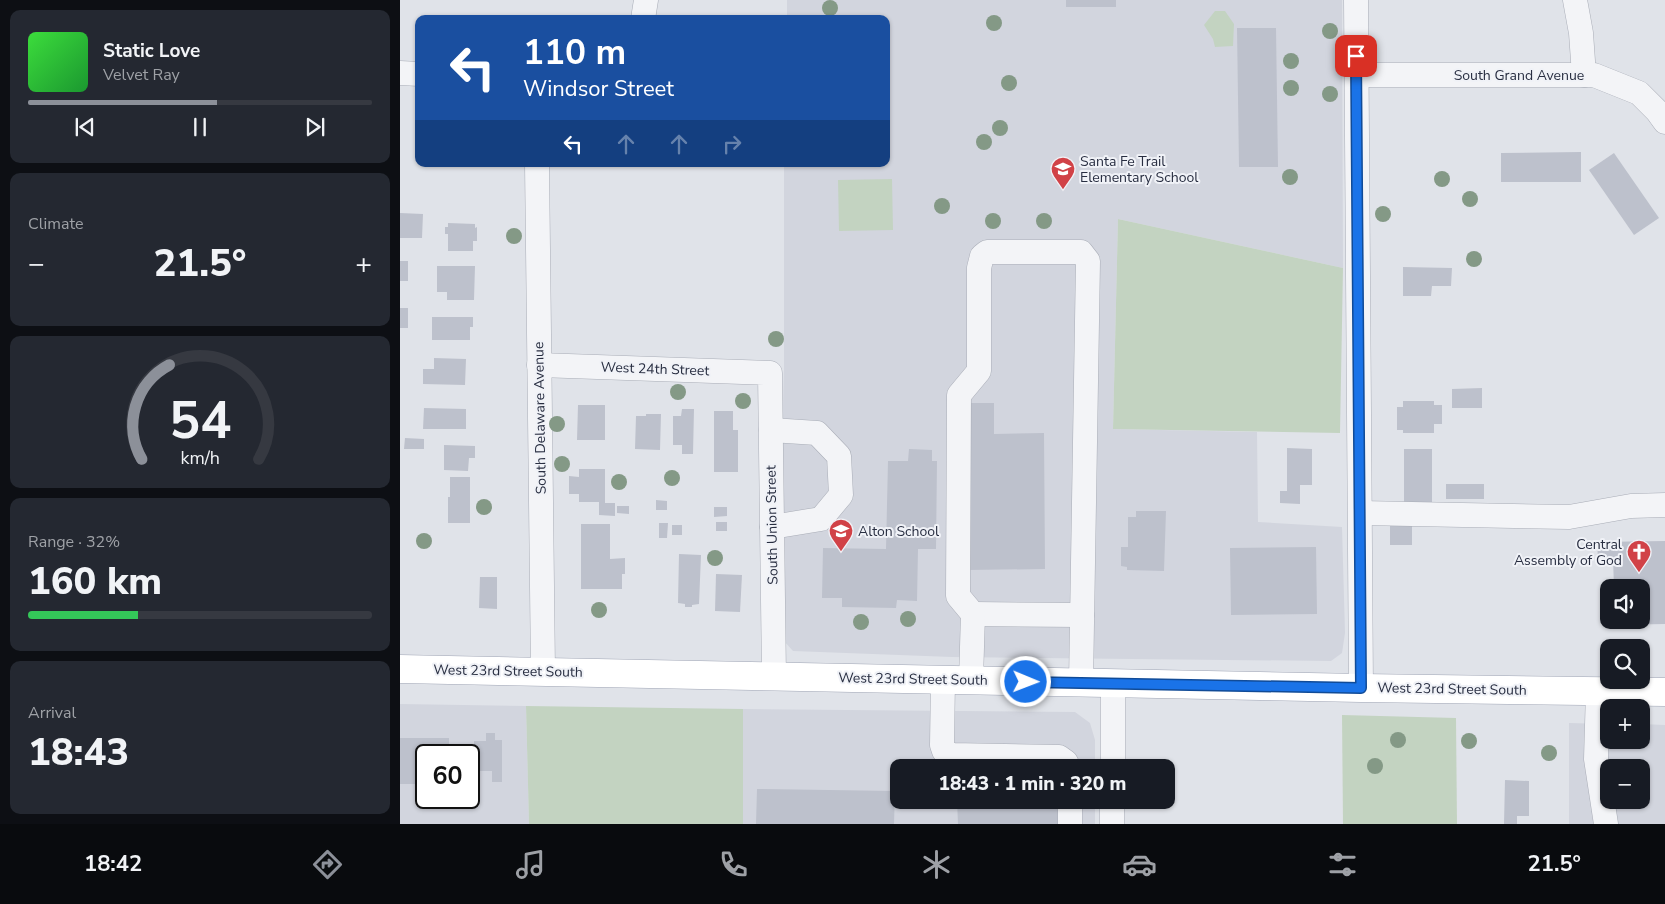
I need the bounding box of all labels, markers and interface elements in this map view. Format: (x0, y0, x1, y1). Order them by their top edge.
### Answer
text: 110 m (523, 29, 626, 76)
icon: left (440, 35, 505, 100)
pin (1335, 35, 1377, 77)
text: Static Love (103, 38, 200, 64)
icon: arrive (1342, 42, 1370, 70)
text: Velvet Ray (103, 64, 180, 86)
street label: South Grand Avenue (1454, 66, 1584, 85)
text: Windsor Street (523, 74, 674, 104)
icon: previous (71, 113, 99, 141)
icon: pause (186, 113, 214, 141)
icon: next (301, 113, 329, 141)
icon: left (559, 130, 587, 158)
icon: ahead (612, 130, 640, 158)
icon: ahead (665, 130, 693, 158)
icon: right (718, 130, 746, 158)
place label: Santa Fe Trail Elementary School (1080, 152, 1199, 187)
school or university icon: Santa Fe Trail Elementary School (1050, 156, 1076, 190)
text: Climate (28, 213, 83, 235)
text: 21.5° (154, 238, 246, 289)
text: − (28, 245, 45, 283)
text: + (355, 245, 372, 283)
street label: South Delaware Avenue (529, 341, 551, 495)
street label: West 24th Street (600, 358, 710, 380)
text: 54 (169, 385, 231, 456)
text: km/h (180, 446, 220, 470)
street label: South Union Street (761, 465, 783, 585)
school or university icon: Alton School (828, 518, 854, 552)
place label: Alton School (858, 522, 940, 541)
text: Range · 32% (28, 531, 120, 553)
place label: Central Assembly of God (1514, 535, 1623, 570)
church icon: Central Assembly of God (1626, 539, 1652, 573)
text: 160 km (28, 556, 162, 607)
map controls (1600, 579, 1650, 809)
button: sound (1600, 579, 1650, 629)
button: search (1600, 639, 1650, 689)
position arrow (999, 655, 1051, 707)
street label: West 23rd Street South (433, 660, 583, 682)
street label: West 23rd Street South (838, 668, 988, 690)
street label: West 23rd Street South (1377, 678, 1527, 700)
button: + (1600, 699, 1650, 749)
text: Arrival (28, 702, 76, 724)
text: 18:43 (28, 727, 129, 778)
speed limit sign: 60 (415, 744, 480, 809)
button: − (1600, 759, 1650, 809)
text: 18:43 · 1 min · 320 m (939, 771, 1126, 797)
icon: directions (310, 847, 345, 882)
icon: music (513, 847, 548, 882)
icon: phone (716, 847, 751, 882)
icon: climate (919, 847, 954, 882)
icon: car (1122, 847, 1157, 882)
icon: filters (1325, 847, 1360, 882)
text: 18:42 (84, 849, 142, 879)
text: 21.5° (1528, 849, 1581, 879)

